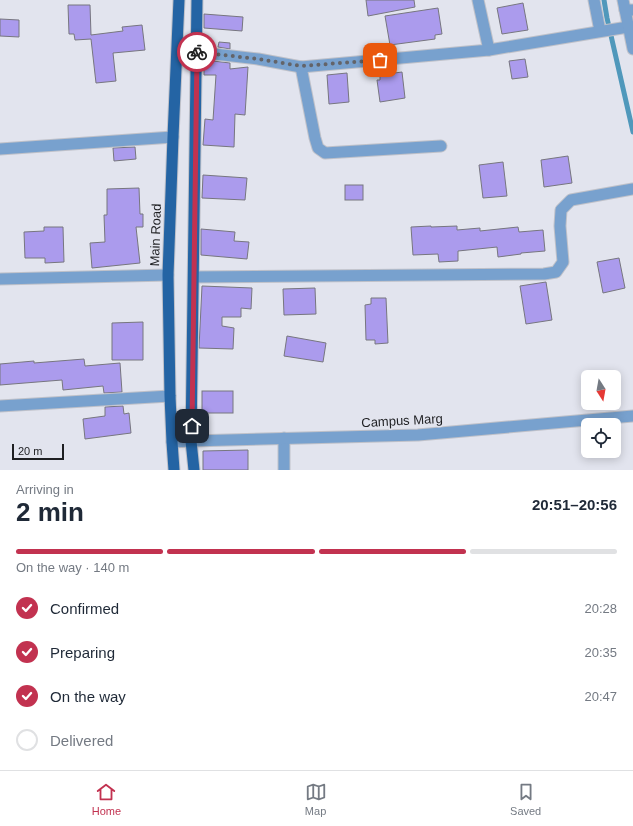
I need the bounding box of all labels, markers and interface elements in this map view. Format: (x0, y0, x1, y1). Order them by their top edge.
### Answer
courier (177, 32, 217, 72)
icon: bike (186, 41, 208, 63)
pin (363, 43, 397, 77)
icon: bag (369, 49, 391, 71)
street label: Main Road (147, 203, 164, 267)
north arrow (581, 370, 621, 410)
map controls (581, 370, 621, 458)
pin (175, 409, 209, 443)
street label: Campus Marg (361, 411, 443, 430)
icon: home (181, 415, 203, 437)
button: locate (581, 418, 621, 458)
scale bar (12, 442, 64, 461)
text: 20 m (18, 445, 42, 457)
text: Arriving in (16, 482, 74, 497)
text: 20:51–20:56 (532, 496, 617, 513)
text: 2 min (16, 497, 84, 527)
text: On the way · 140 m (16, 560, 129, 575)
icon: check (16, 597, 38, 619)
text: Confirmed (50, 600, 119, 617)
text: 20:28 (584, 601, 617, 616)
icon: check (16, 641, 38, 663)
text: Preparing (50, 644, 115, 661)
text: 20:35 (584, 645, 617, 660)
icon: check (16, 685, 38, 707)
text: On the way (50, 688, 126, 705)
text: 20:47 (584, 689, 617, 704)
text: Delivered (50, 732, 113, 749)
tab: Home (92, 781, 121, 817)
tab: Map (305, 781, 327, 817)
tab: Saved (510, 781, 541, 817)

